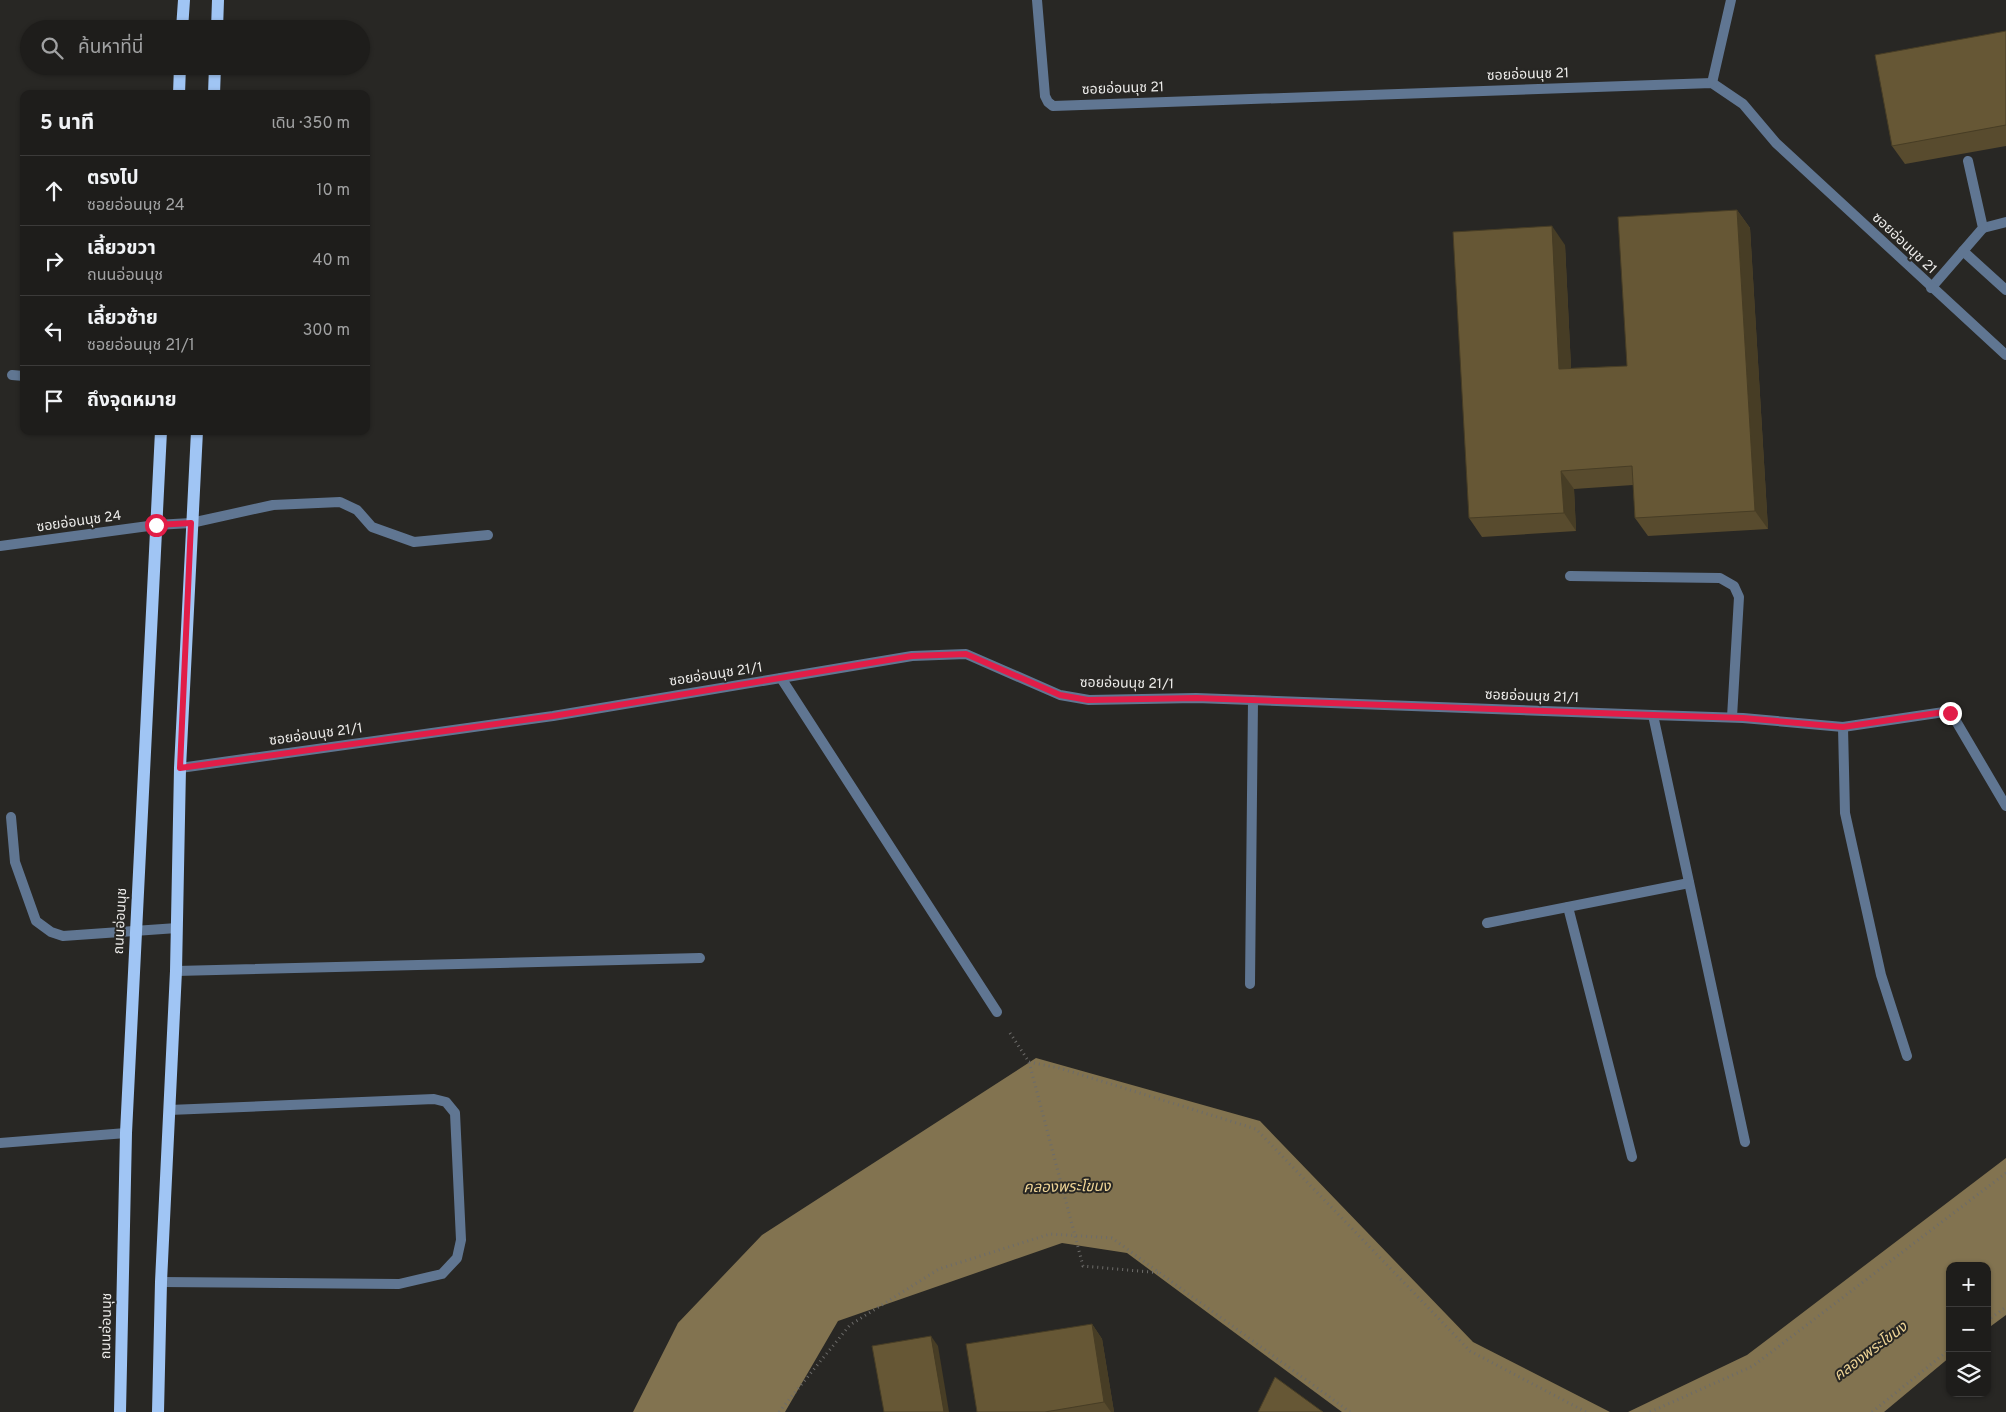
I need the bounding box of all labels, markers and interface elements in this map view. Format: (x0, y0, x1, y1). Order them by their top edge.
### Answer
search box (20, 20, 370, 75)
icon: search (38, 34, 66, 62)
text: ค้นหาที่นี่ (78, 36, 143, 60)
street label: ซอยอ่อนนุช 21 (1487, 64, 1569, 85)
street label: ซอยอ่อนนุช 21 (1082, 78, 1164, 99)
text: 5 นาที (40, 110, 94, 137)
text: เดิน · 350 m (271, 114, 350, 134)
text: ตรงไป (87, 167, 139, 191)
icon: ahead (40, 177, 68, 205)
text: 10 m (316, 181, 350, 201)
text: ซอยอ่อนนุช 24 (87, 196, 185, 216)
street label: ซอยอ่อนนุช 21 (1868, 209, 1941, 278)
text: เลี้ยวขวา (87, 237, 156, 261)
icon: right (40, 247, 68, 275)
text: 40 m (312, 251, 350, 271)
text: ถนนอ่อนนุช (87, 266, 163, 286)
text: เลี้ยวซ้าย (87, 307, 158, 331)
icon: left (40, 317, 68, 345)
text: 300 m (303, 321, 350, 341)
text: ซอยอ่อนนุช 21/1 (87, 336, 195, 356)
icon: arrive (40, 387, 68, 415)
text: ถึงจุดหมาย (87, 389, 177, 413)
street label: ซอยอ่อนนุช 24 (35, 507, 123, 536)
route start (145, 514, 168, 537)
street label: ซอยอ่อนนุช 21/1 (668, 658, 764, 691)
street label: ซอยอ่อนนุช 21/1 (1080, 674, 1174, 693)
street label: ซอยอ่อนนุช 21/1 (1485, 686, 1579, 707)
route end (1939, 702, 1962, 725)
street label: ซอยอ่อนนุช 21/1 (268, 719, 364, 750)
street label: ถนนอ่อนนุช (110, 887, 131, 955)
water label: คลองพระโขนง (1023, 1178, 1112, 1198)
map controls (1946, 1262, 1991, 1397)
button: + (1946, 1262, 1991, 1307)
street label: ถนนอ่อนนุช (97, 1293, 116, 1359)
button: − (1946, 1307, 1991, 1352)
water label: คลองพระโขนง (1830, 1318, 1912, 1386)
button: layers (1946, 1352, 1991, 1397)

